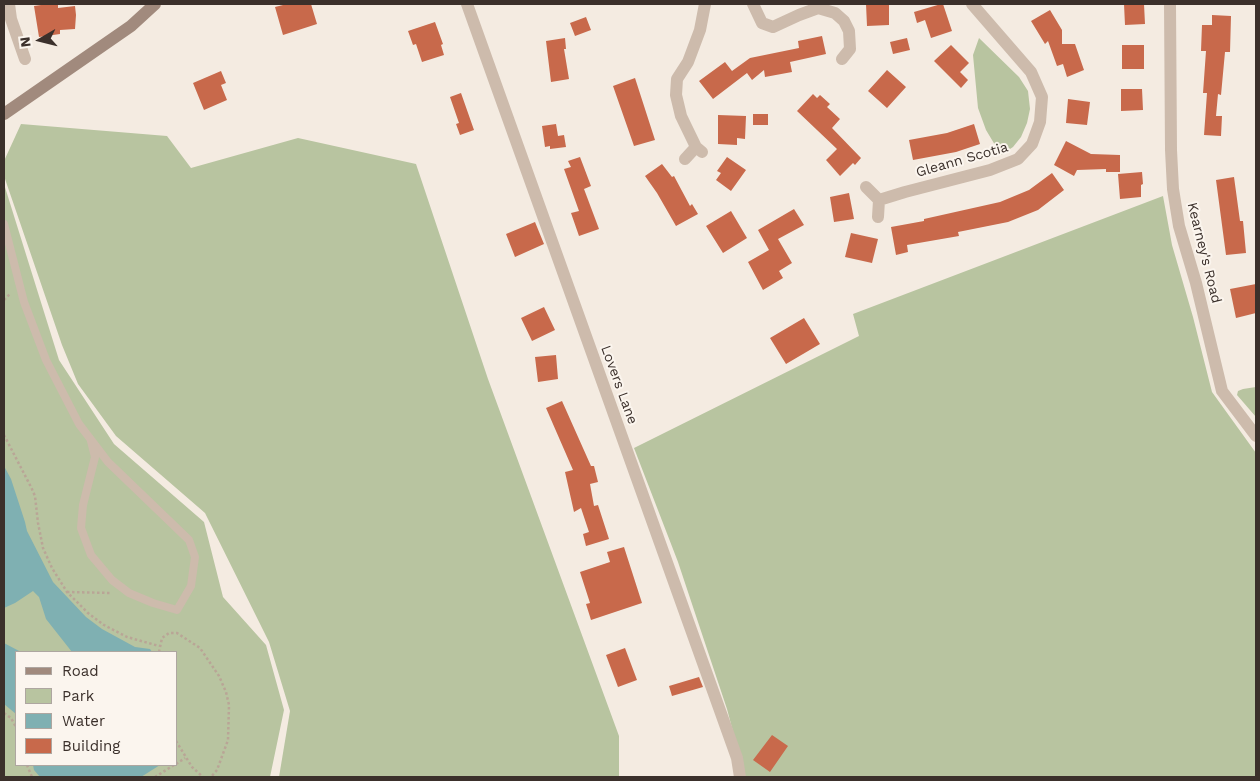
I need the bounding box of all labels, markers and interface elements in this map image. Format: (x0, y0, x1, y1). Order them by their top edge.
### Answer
north arrow (15, 15, 65, 65)
text: N (17, 36, 34, 48)
street label: Gleann Scotia (914, 139, 1010, 181)
street label: Kearney's Road (1183, 201, 1225, 305)
street label: Lovers Lane (597, 343, 641, 427)
legend (15, 651, 178, 766)
text: Road (62, 662, 99, 680)
text: Park (62, 687, 94, 705)
text: Water (62, 712, 105, 730)
text: Building (62, 737, 120, 755)

